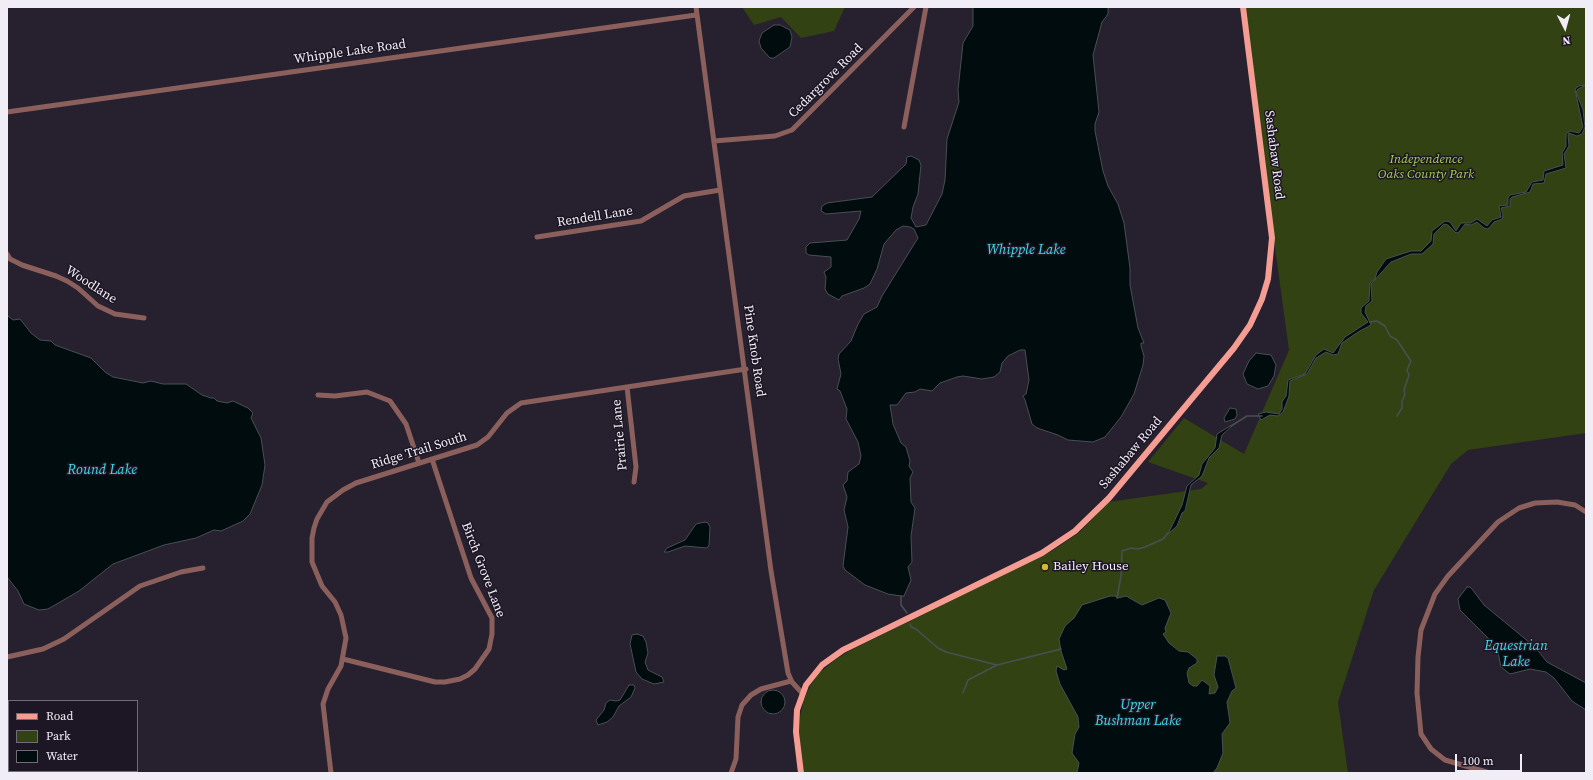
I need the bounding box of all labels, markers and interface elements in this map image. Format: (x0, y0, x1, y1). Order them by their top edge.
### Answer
north arrow (1545, 8, 1585, 48)
text: N (1562, 33, 1571, 48)
street label: Whipple Lake Road (293, 36, 407, 68)
street label: Cedargrove Road (786, 41, 866, 121)
street label: Sashabaw Road (1261, 110, 1287, 200)
park label: Independence Oaks County Park (1378, 152, 1474, 183)
street label: Rendell Lane (556, 203, 634, 231)
water label: Whipple Lake (987, 242, 1065, 258)
street label: Woodlane (62, 263, 120, 307)
street label: Pine Knob Road (740, 304, 768, 398)
street label: Prairie Lane (609, 399, 631, 471)
street label: Sashabaw Road (1096, 414, 1166, 492)
street label: Ridge Trail South (369, 429, 469, 473)
water label: Round Lake (67, 462, 137, 478)
street label: Birch Grove Lane (458, 520, 508, 620)
place label: Bailey House (1053, 559, 1129, 575)
marker: Bailey House (1040, 562, 1050, 572)
water label: Equestrian Lake (1484, 638, 1548, 670)
water label: Upper Bushman Lake (1095, 697, 1181, 730)
legend (8, 700, 138, 772)
text: Road (46, 708, 73, 724)
text: Park (46, 728, 71, 744)
scale bar (1457, 746, 1524, 772)
text: Water (46, 748, 78, 764)
text: 100 m (1462, 753, 1494, 769)

